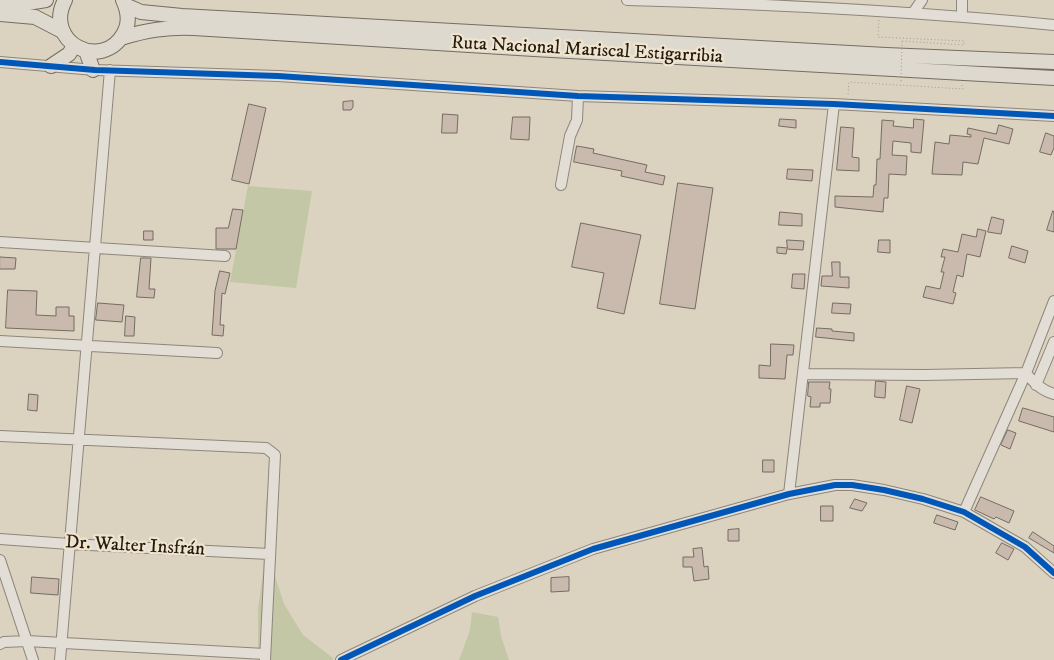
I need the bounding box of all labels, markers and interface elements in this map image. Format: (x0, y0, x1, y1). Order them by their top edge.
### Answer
street label: Ruta Nacional Mariscal Estigarribia (451, 32, 723, 70)
street label: Dr. Walter Insfrán (65, 532, 205, 562)

